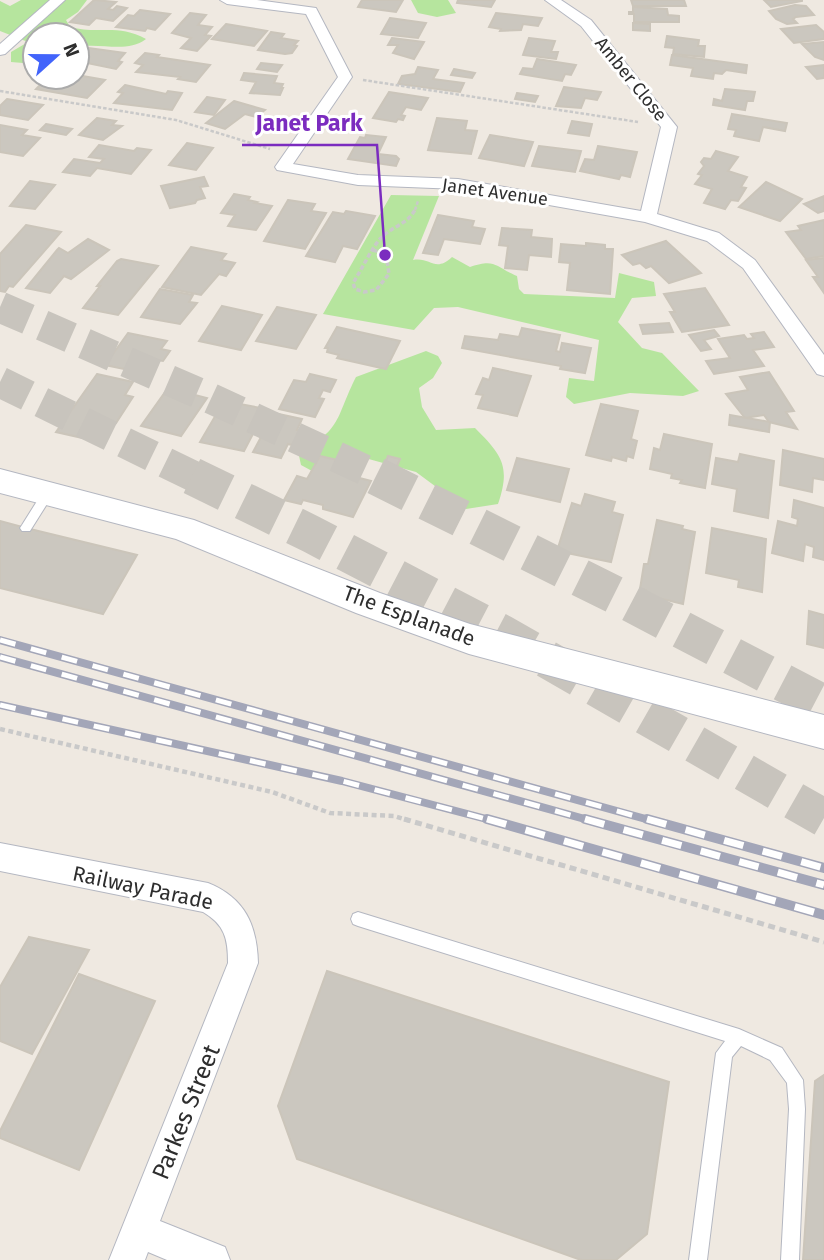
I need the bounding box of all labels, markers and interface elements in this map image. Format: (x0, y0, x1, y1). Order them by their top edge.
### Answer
north arrow (21, 21, 91, 91)
street label: Amber Close (590, 33, 672, 125)
text: N (58, 40, 84, 60)
callout: Janet Park (242, 101, 377, 145)
text: Janet Park (254, 109, 363, 137)
street label: Janet Avenue (441, 174, 549, 210)
street label: The Esplanade (339, 580, 479, 652)
street label: Railway Parade (70, 860, 216, 916)
street label: Parkes Street (146, 1040, 226, 1183)

